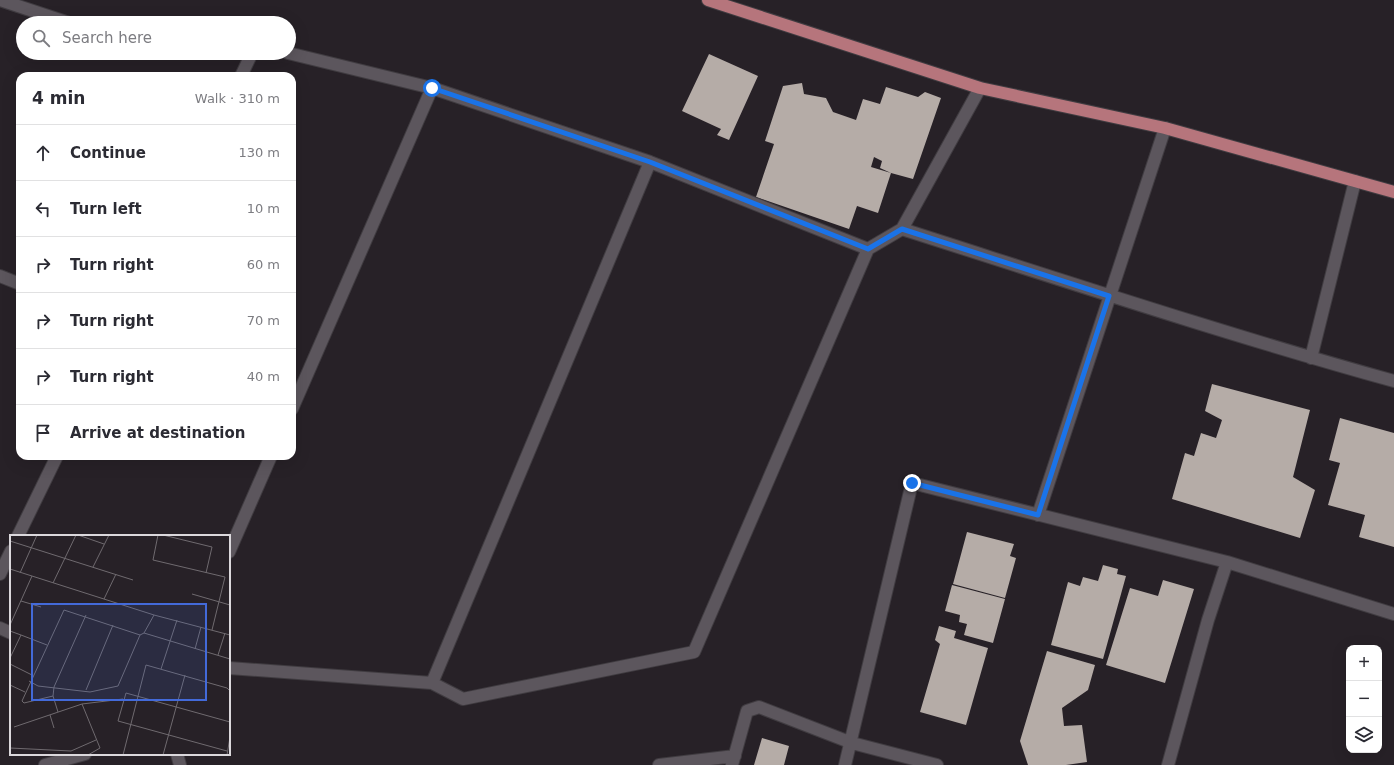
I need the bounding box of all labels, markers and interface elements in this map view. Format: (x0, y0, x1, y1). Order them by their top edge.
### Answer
search box (16, 16, 296, 60)
icon: search (30, 27, 52, 49)
text: Search here (62, 29, 152, 47)
route start (423, 79, 441, 97)
text: 4 min (32, 88, 85, 108)
text: Walk · 310 m (195, 91, 280, 106)
icon: ahead (32, 142, 54, 164)
text: Continue (70, 144, 146, 162)
text: 130 m (238, 145, 280, 160)
icon: left (32, 198, 54, 220)
text: Turn left (70, 200, 142, 218)
text: 10 m (247, 201, 280, 216)
icon: right (32, 254, 54, 276)
text: Turn right (70, 256, 154, 274)
text: 60 m (247, 257, 280, 272)
icon: right (32, 310, 54, 332)
text: Turn right (70, 312, 154, 330)
text: 70 m (247, 313, 280, 328)
icon: right (32, 366, 54, 388)
text: Turn right (70, 368, 154, 386)
text: 40 m (247, 369, 280, 384)
icon: arrive (32, 422, 54, 444)
text: Arrive at destination (70, 424, 245, 442)
route end (903, 474, 921, 492)
inset map (10, 535, 230, 755)
map controls (1346, 645, 1382, 753)
button: + (1346, 645, 1382, 681)
button: − (1346, 681, 1382, 717)
button: layers (1346, 717, 1382, 753)

